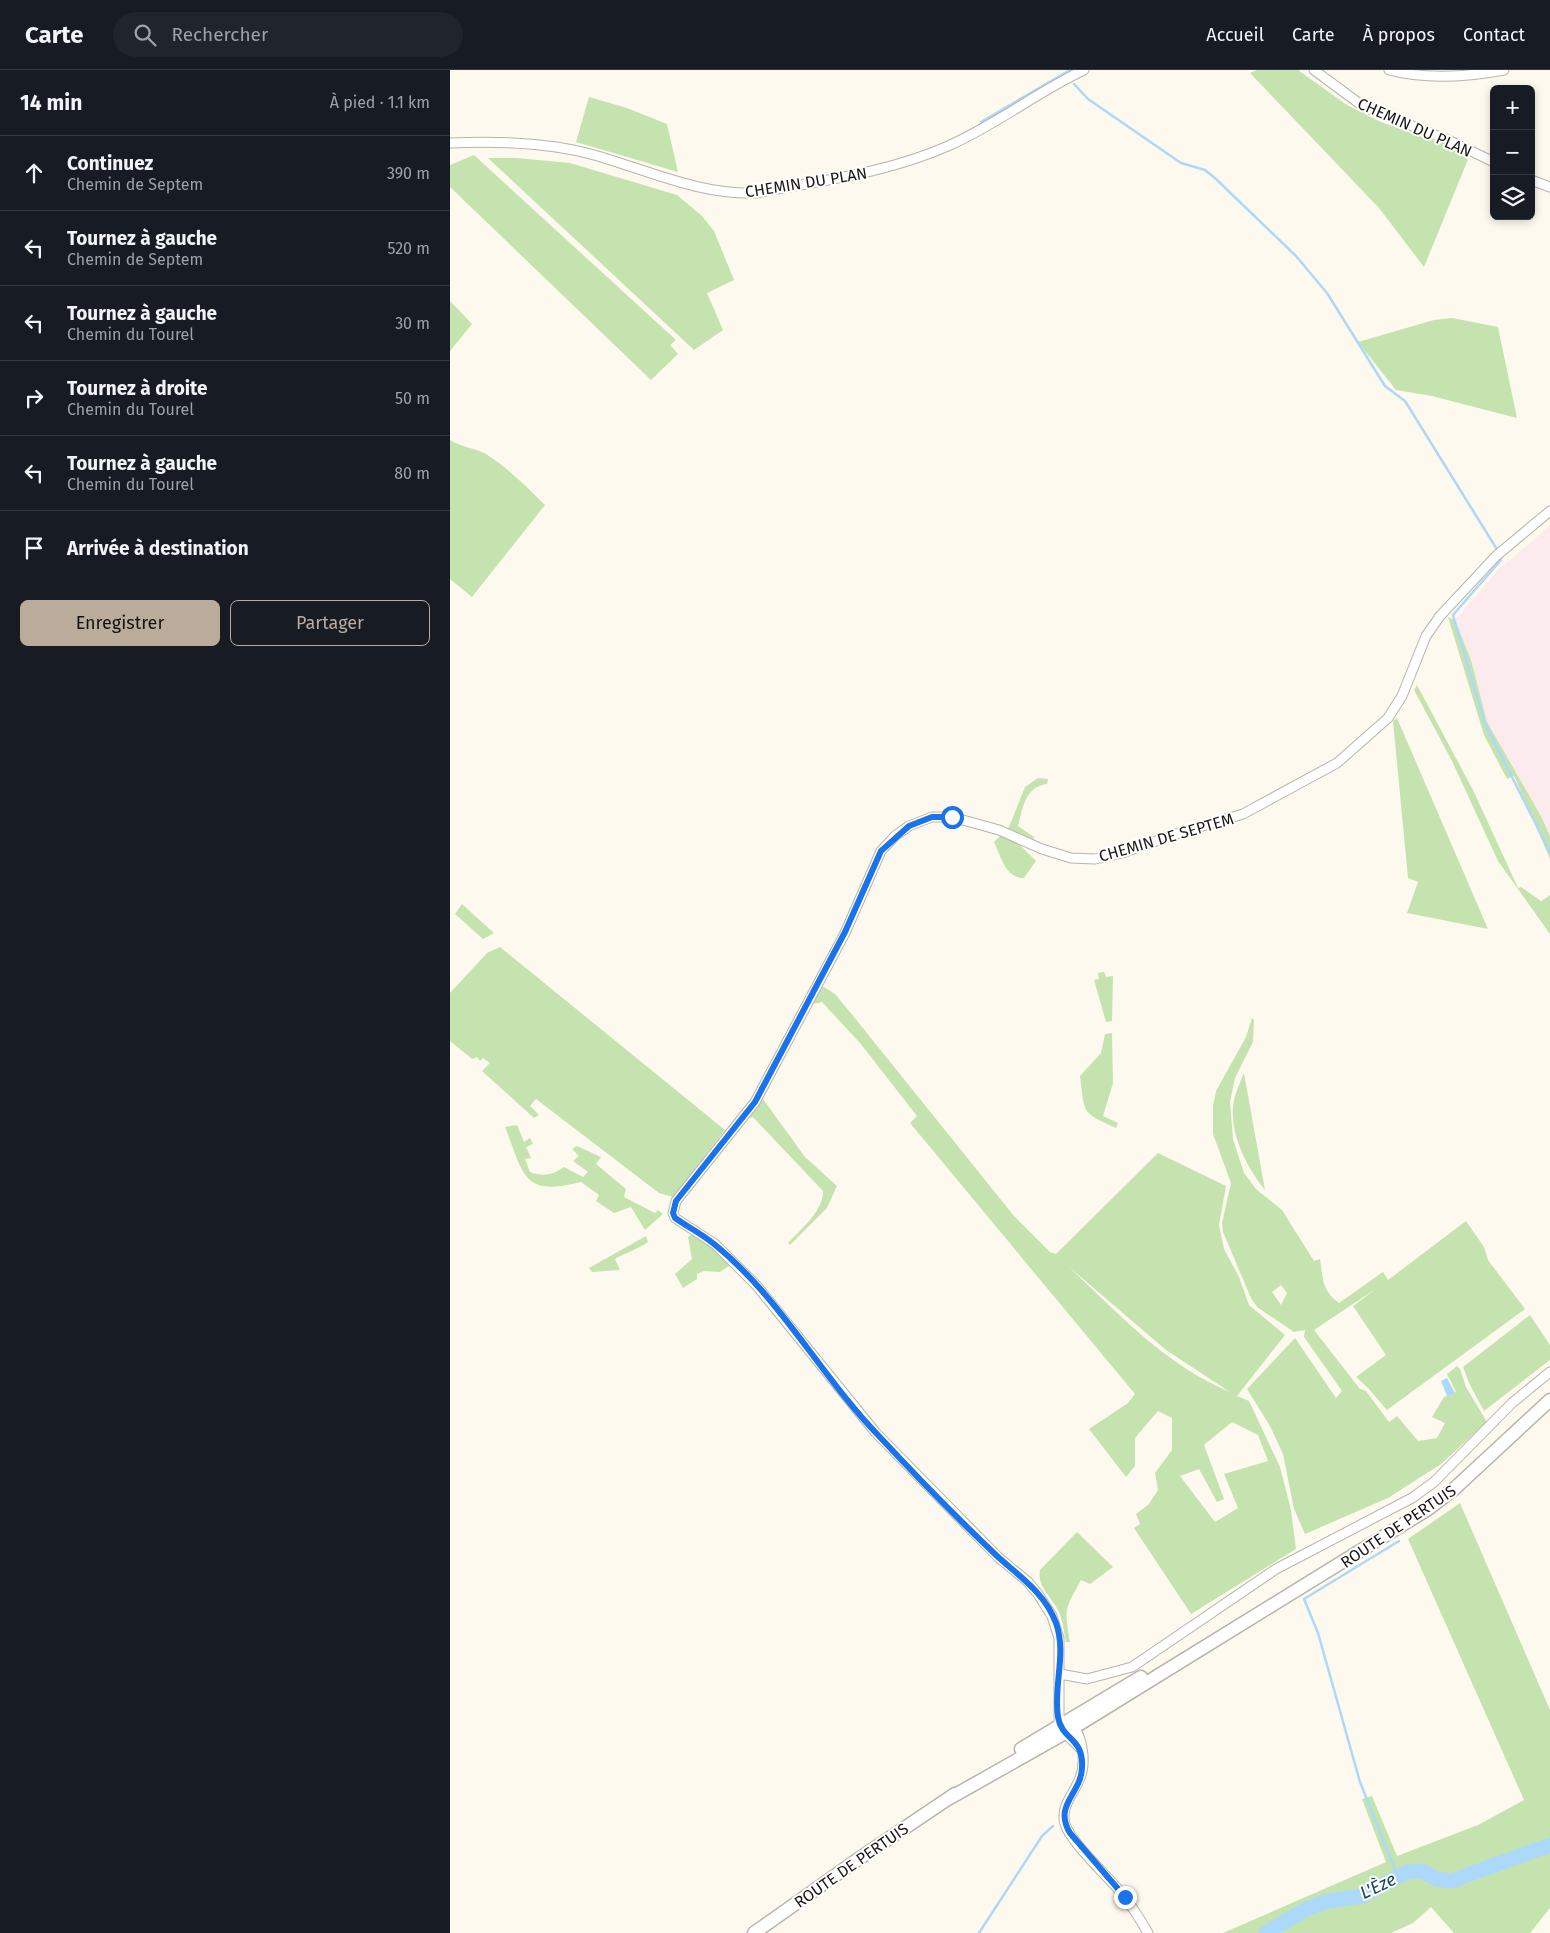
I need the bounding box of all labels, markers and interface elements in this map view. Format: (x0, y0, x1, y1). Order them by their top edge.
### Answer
search box (113, 12, 463, 57)
text: Carte (25, 21, 83, 49)
icon: search (131, 21, 159, 49)
text: Rechercher (171, 23, 268, 46)
text: Accueil (1206, 24, 1264, 46)
text: Carte (1292, 24, 1335, 46)
text: À propos (1363, 24, 1435, 46)
text: Contact (1463, 24, 1525, 46)
map controls (1490, 85, 1535, 220)
button: + (1490, 85, 1535, 130)
text: 14 min (20, 90, 82, 116)
text: À pied · 1.1 km (330, 93, 430, 112)
street label: CHEMIN DU PLAN (1355, 94, 1475, 161)
button: − (1490, 130, 1535, 175)
text: Continuez (67, 152, 153, 175)
icon: ahead (20, 159, 48, 187)
street label: CHEMIN DU PLAN (744, 163, 868, 202)
text: 390 m (387, 164, 430, 183)
text: Chemin de Septem (67, 175, 203, 194)
button: layers (1490, 175, 1535, 220)
text: Tournez à gauche (67, 227, 217, 250)
icon: left (20, 234, 48, 262)
text: 520 m (387, 239, 430, 258)
text: Chemin de Septem (67, 250, 203, 269)
text: Tournez à gauche (67, 302, 217, 325)
icon: left (20, 309, 48, 337)
text: 30 m (395, 314, 430, 333)
text: Chemin du Tourel (67, 325, 194, 344)
text: Tournez à droite (67, 377, 208, 400)
icon: right (20, 384, 48, 412)
text: 50 m (395, 389, 430, 408)
text: Chemin du Tourel (67, 400, 194, 419)
text: Tournez à gauche (67, 452, 217, 475)
icon: left (20, 459, 48, 487)
text: 80 m (394, 464, 430, 483)
text: Chemin du Tourel (67, 475, 194, 494)
icon: arrive (20, 534, 48, 562)
text: Arrivée à destination (67, 537, 249, 560)
button: Enregistrer (20, 600, 220, 646)
button: Partager (230, 600, 430, 646)
route start (941, 806, 964, 829)
street label: CHEMIN DE SEPTEM (1097, 809, 1236, 866)
street label: ROUTE DE PERTUIS (1337, 1481, 1460, 1572)
street label: ROUTE DE PERTUIS (791, 1819, 912, 1912)
water label: L'Èze (1356, 1867, 1400, 1904)
route end (1114, 1886, 1137, 1909)

